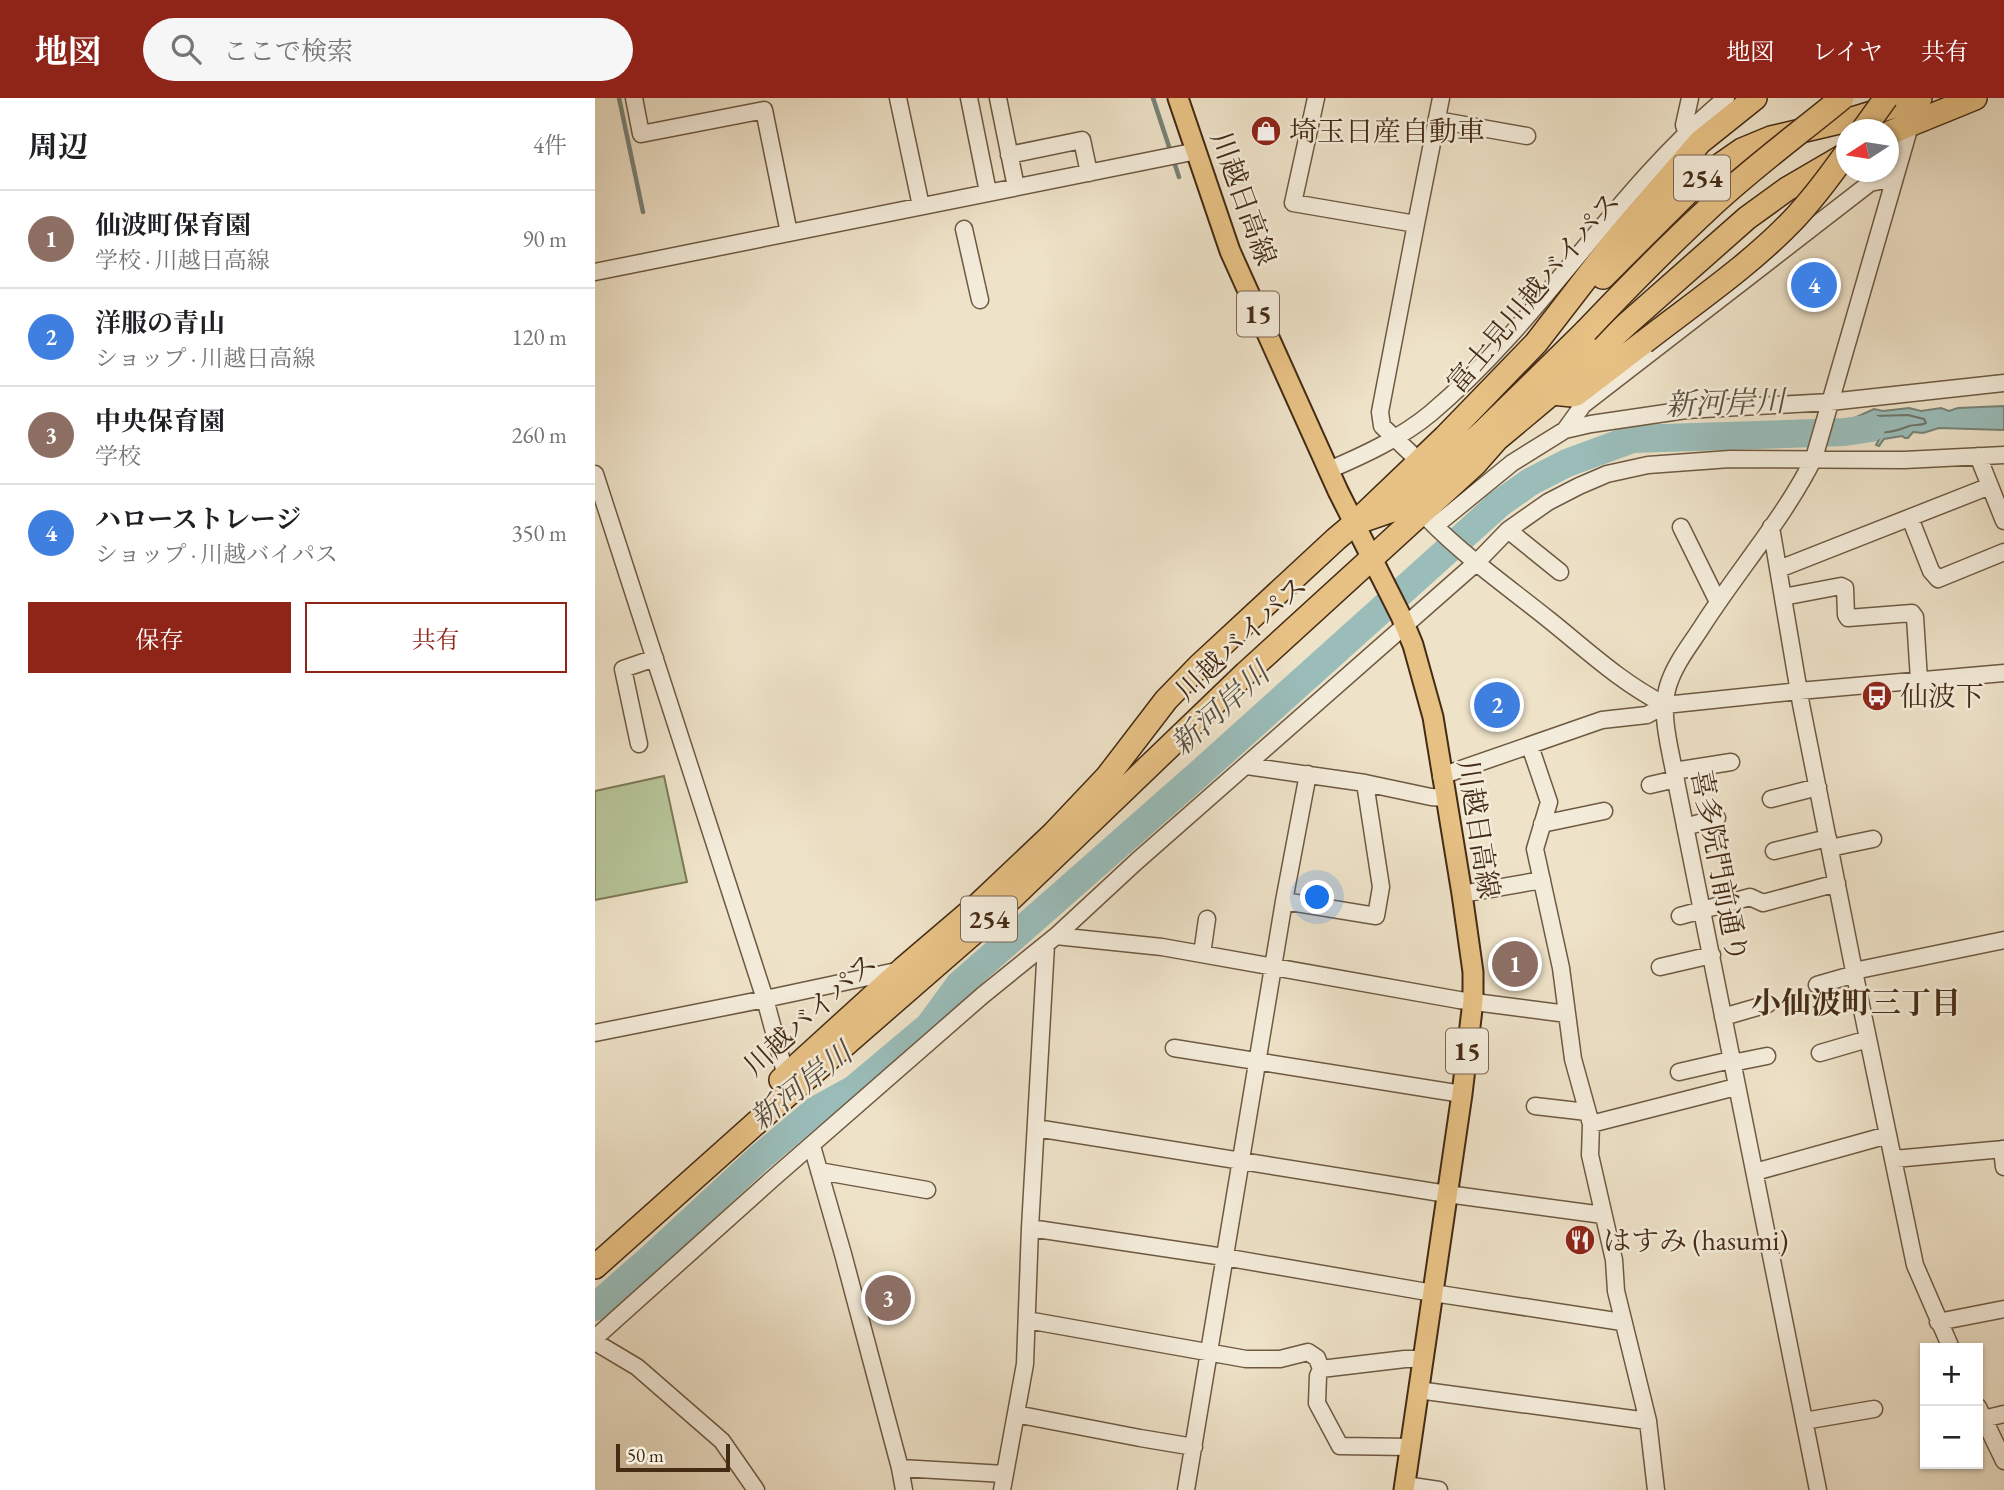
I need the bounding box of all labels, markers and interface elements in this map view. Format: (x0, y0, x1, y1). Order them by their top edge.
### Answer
search box (143, 18, 633, 81)
text: 地図 (35, 30, 101, 73)
icon: search (167, 30, 205, 68)
text: ここで検索 (223, 34, 353, 68)
text: 地図 (1726, 36, 1774, 67)
text: レイヤ (1812, 36, 1883, 67)
text: 共有 (1921, 36, 1969, 67)
place label: 埼玉日産自動車 (1289, 113, 1485, 149)
shop icon: 埼玉日産自動車 (1249, 114, 1283, 148)
north arrow (1836, 119, 1899, 182)
street label: 川越日高線 (1203, 126, 1285, 270)
text: 周辺 (28, 127, 88, 166)
text: 4件 (533, 130, 567, 160)
road number: 254 (1674, 156, 1730, 200)
street label: 富士見川越バイパス (1438, 184, 1628, 400)
text: 仙波町保育園 (95, 208, 251, 242)
text: 1 (45, 224, 57, 254)
text: 90 m (522, 224, 567, 254)
text: 学校 · 川越日高線 (95, 245, 270, 275)
pin: 4 (1791, 259, 1837, 311)
road number: 15 (1237, 292, 1279, 336)
text: 洋服の青山 (95, 306, 225, 340)
text: 2 (45, 322, 57, 352)
text: 120 m (511, 322, 567, 352)
text: ショップ · 川越日高線 (95, 343, 315, 373)
water label: 新河岸川 (1664, 381, 1789, 424)
text: 中央保育園 (95, 404, 225, 438)
text: 3 (45, 420, 57, 450)
text: 260 m (511, 420, 567, 450)
text: 学校 (95, 441, 141, 471)
text: ハローストレージ (95, 502, 301, 536)
text: 4 (45, 518, 57, 548)
text: 350 m (511, 518, 567, 548)
text: ショップ · 川越バイパス (95, 539, 338, 569)
street label: 川越バイパス (1167, 568, 1315, 708)
button: 保存 (28, 602, 291, 673)
button: 共有 (305, 602, 567, 673)
water label: 新河岸川 (1162, 652, 1280, 763)
place label: 仙波下 (1900, 678, 1984, 714)
pin: 2 (1474, 679, 1520, 731)
bus stop icon: 仙波下 (1860, 679, 1894, 713)
street label: 川越日高線 (1450, 757, 1508, 901)
street label: 喜多院門前通り (1684, 766, 1756, 966)
your location (1300, 880, 1334, 914)
road number: 254 (961, 897, 1017, 942)
pin: 1 (1492, 938, 1538, 990)
street label: 川越バイパス (736, 945, 884, 1083)
district label: 小仙波町三丁目 (1751, 983, 1961, 1022)
road number: 15 (1446, 1028, 1488, 1074)
water label: 新河岸川 (741, 1031, 862, 1138)
place label: はすみ (hasumi) (1603, 1222, 1788, 1258)
restaurant icon: はすみ (hasumi) (1563, 1223, 1597, 1257)
pin: 3 (865, 1272, 911, 1324)
map controls (1920, 1343, 1983, 1469)
button: + (1920, 1343, 1983, 1406)
button: − (1920, 1406, 1983, 1469)
scale bar (616, 1441, 730, 1473)
text: 50 m (627, 1443, 664, 1468)

